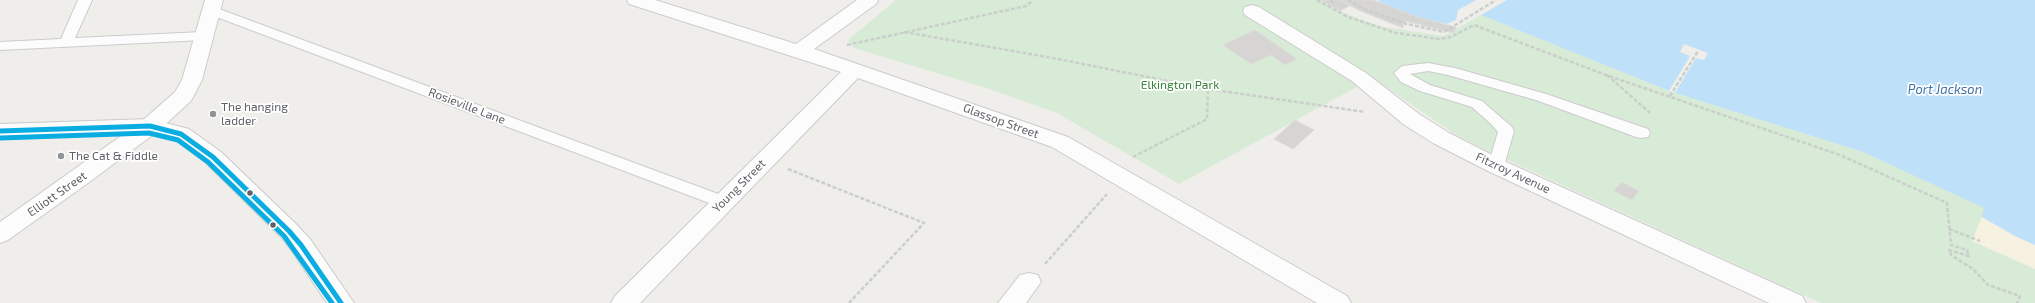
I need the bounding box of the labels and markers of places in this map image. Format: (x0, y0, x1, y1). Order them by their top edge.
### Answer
place label: The hanging ladder (221, 100, 288, 128)
marker: The hanging ladder (208, 109, 218, 119)
place label: The Cat & Fiddle (69, 149, 158, 163)
marker: The Cat & Fiddle (56, 151, 66, 161)
unlabelled marker (245, 188, 255, 198)
unlabelled marker (268, 220, 278, 230)

